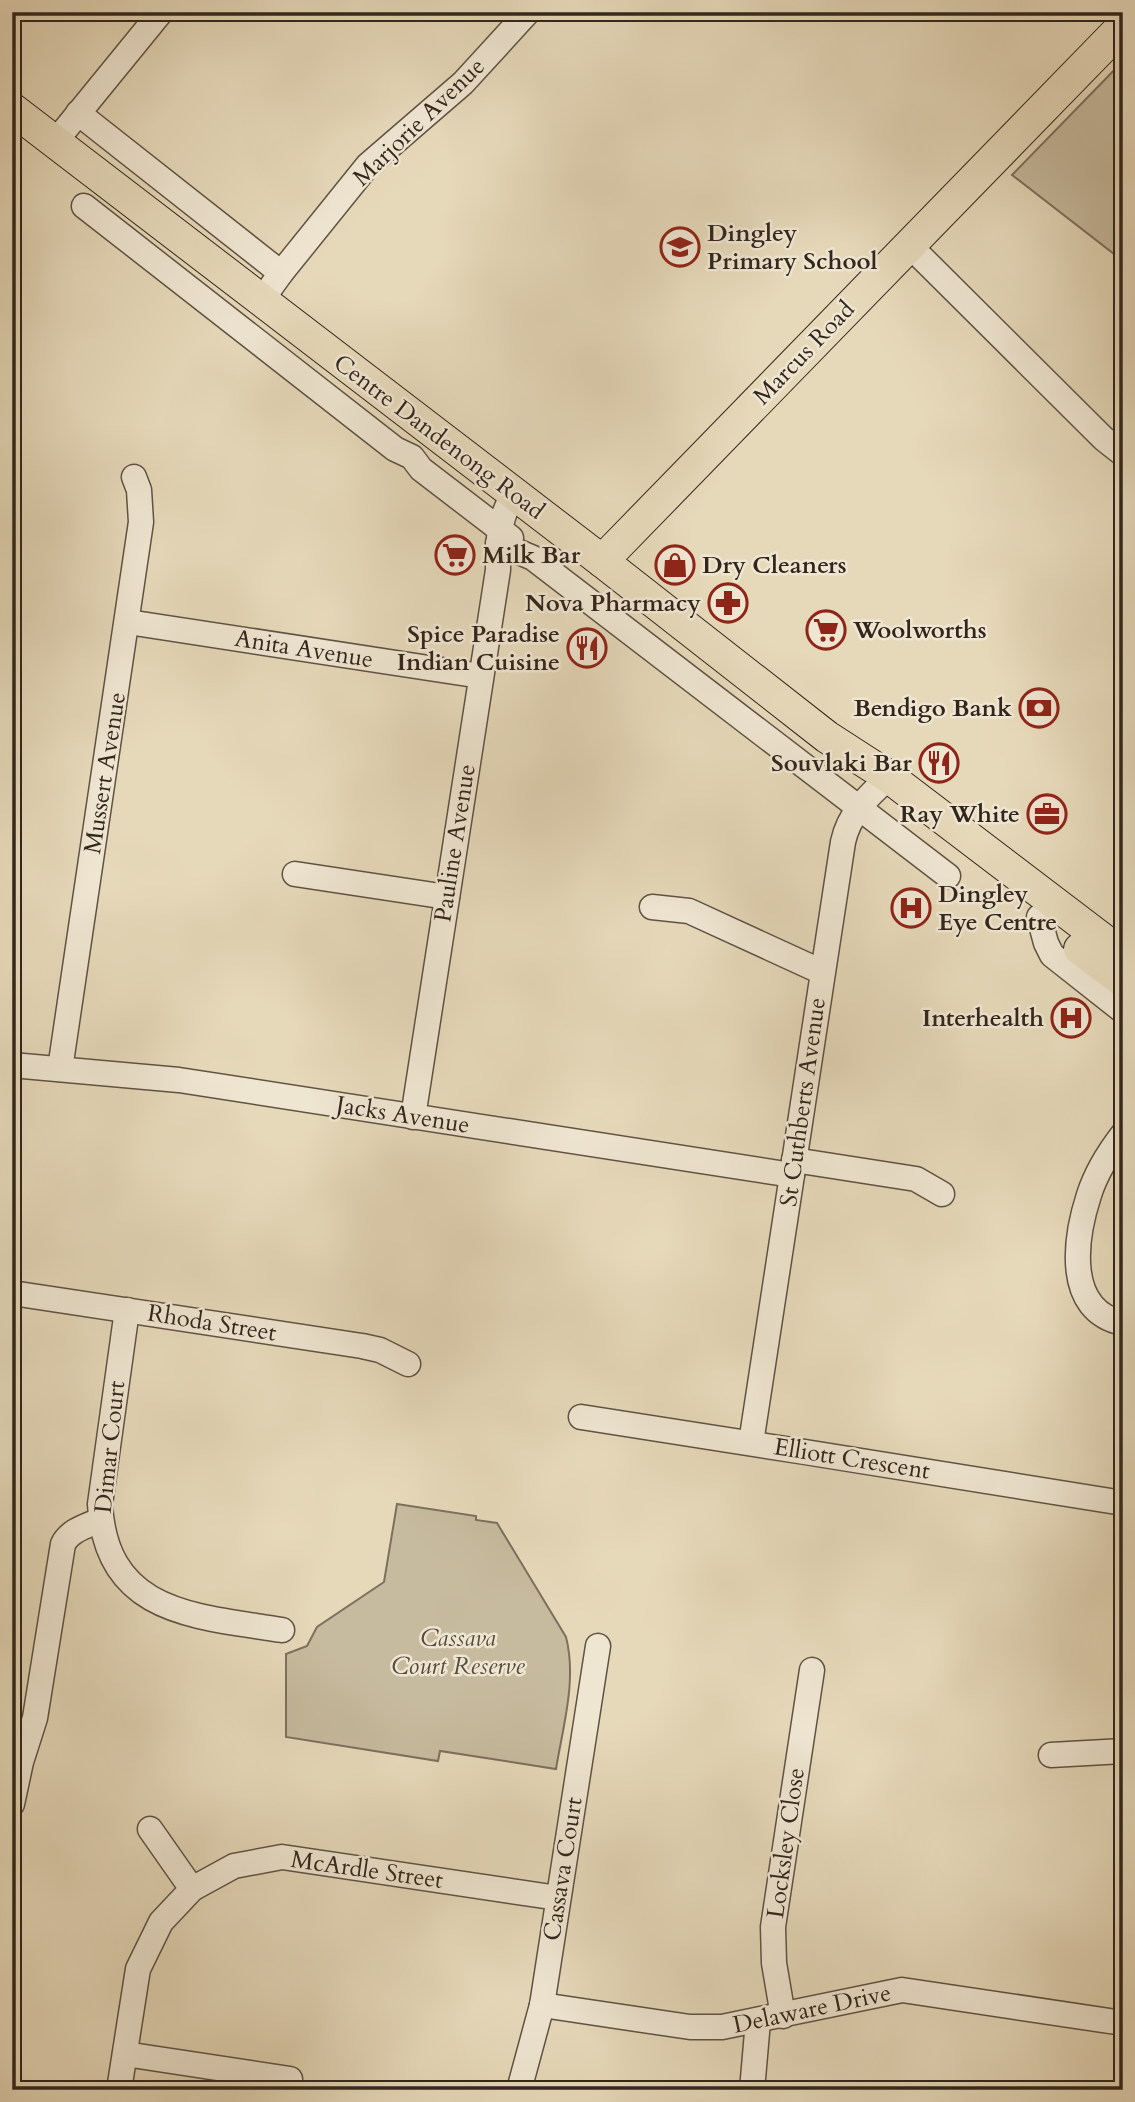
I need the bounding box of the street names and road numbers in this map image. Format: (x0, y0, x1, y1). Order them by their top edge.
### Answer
street label: Marjorie Avenue (346, 50, 492, 194)
street label: Marcus Road (746, 294, 862, 412)
street label: Centre Dandenong Road (327, 347, 552, 528)
street label: Anita Avenue (232, 622, 376, 676)
street label: Mussert Avenue (76, 690, 134, 856)
street label: Pauline Avenue (426, 762, 484, 924)
street label: St Cuthberts Avenue (772, 995, 834, 1209)
street label: Jacks Avenue (331, 1088, 472, 1142)
street label: Rhoda Street (145, 1297, 279, 1350)
street label: Dimar Court (87, 1379, 133, 1515)
street label: Elliott Crescent (772, 1430, 933, 1488)
street label: Locksley Close (759, 1766, 813, 1920)
street label: Cassava Court (535, 1794, 591, 1943)
street label: McArdle Street (289, 1843, 446, 1897)
street label: Delaware Drive (730, 1976, 894, 2042)

